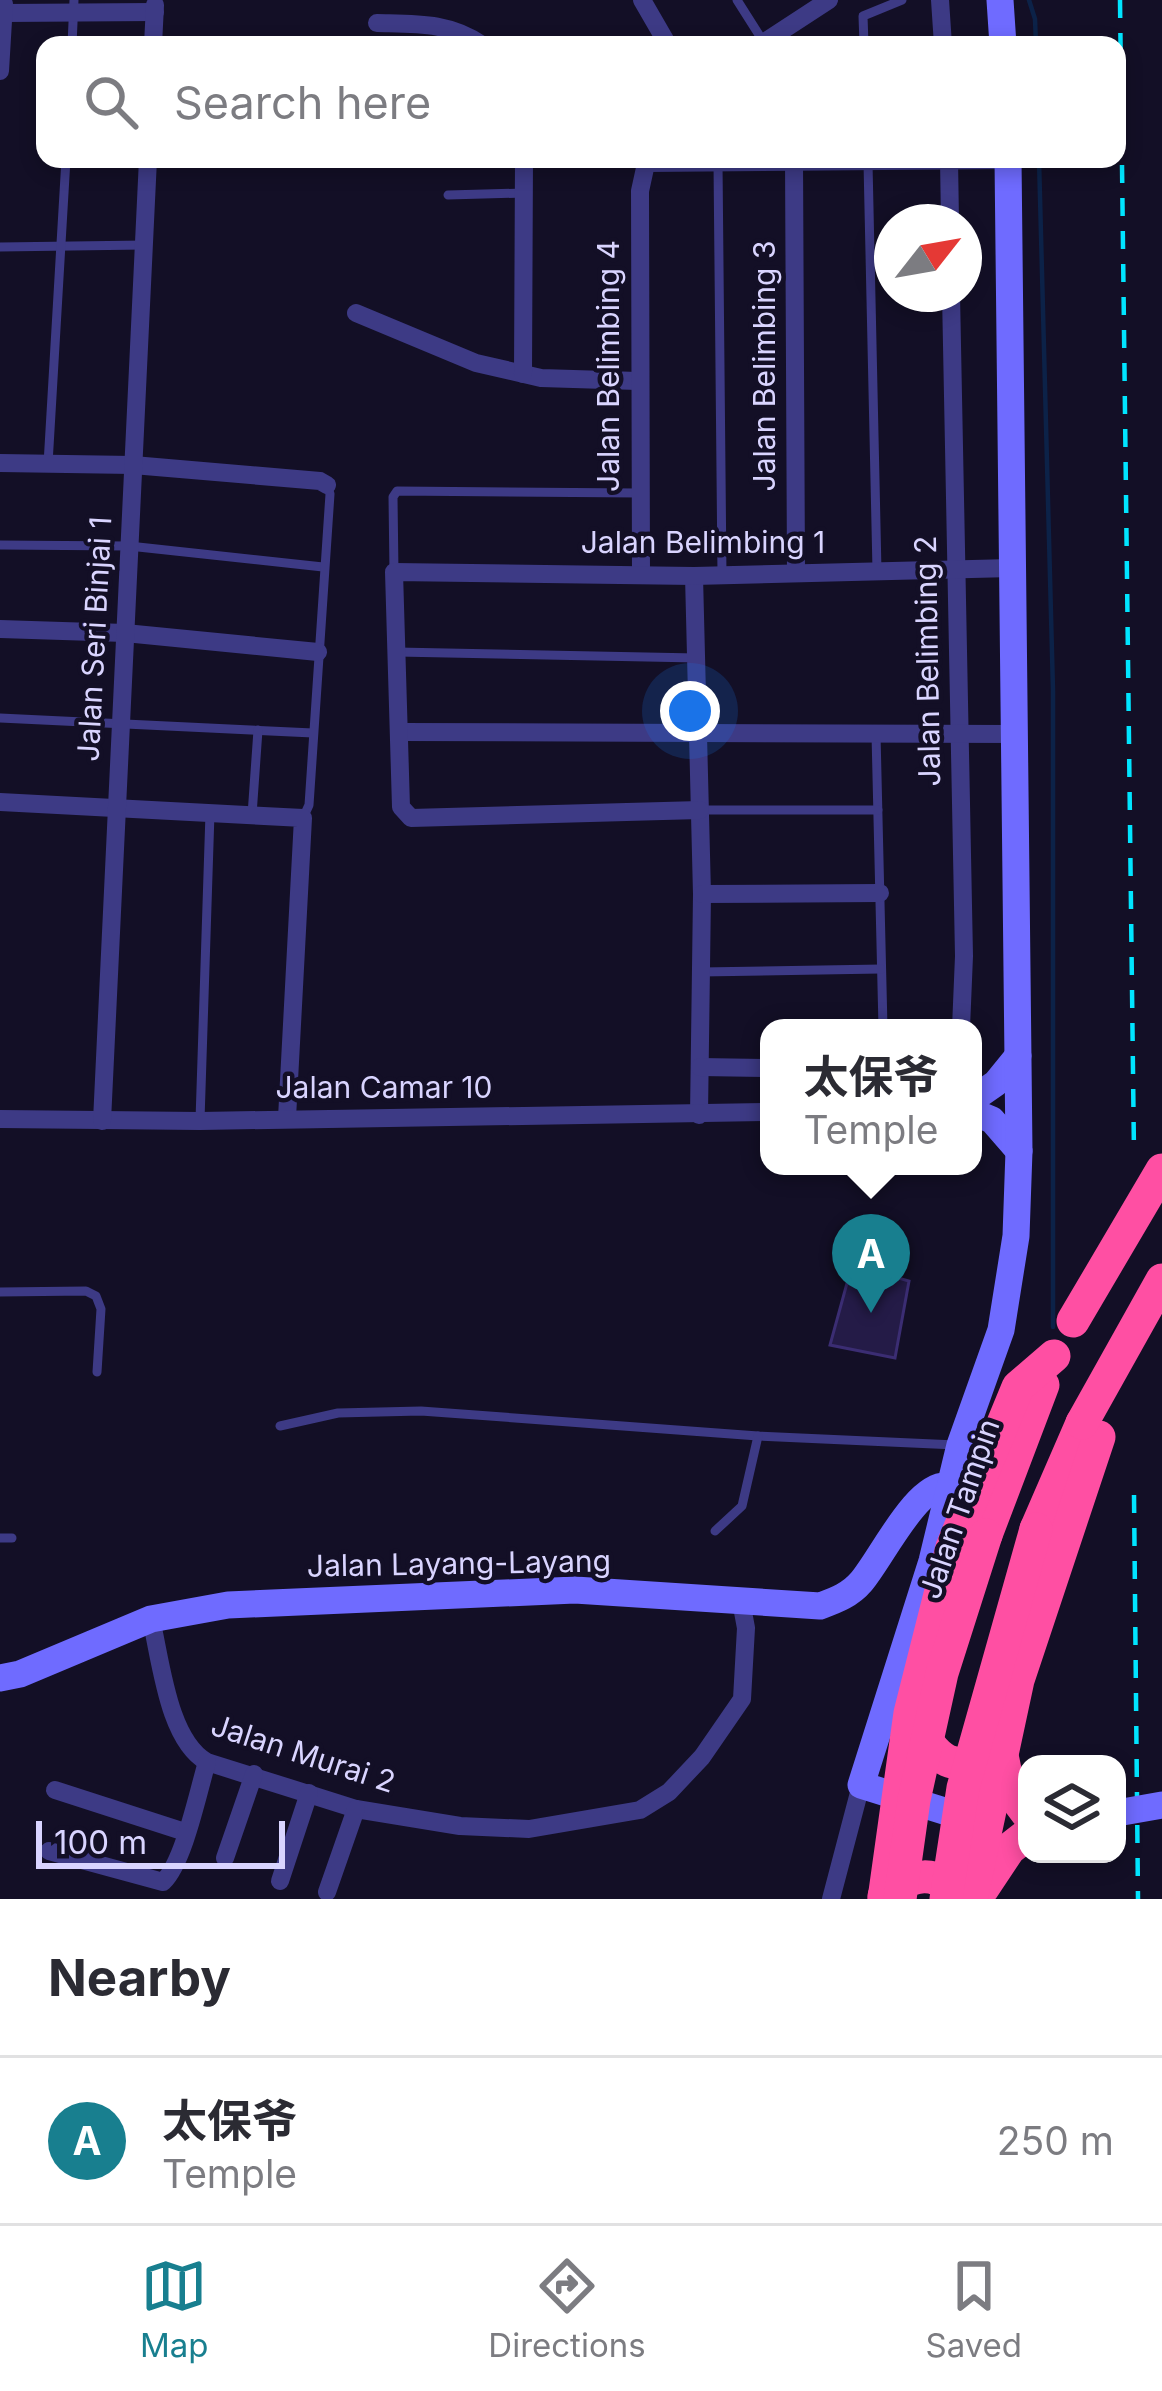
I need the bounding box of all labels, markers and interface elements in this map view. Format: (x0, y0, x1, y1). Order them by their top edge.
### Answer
search box (36, 36, 1126, 168)
icon: search (78, 69, 144, 135)
text: Search here (174, 75, 431, 130)
north arrow (874, 204, 982, 312)
street label: Jalan Belimbing 4 (590, 240, 626, 492)
street label: Jalan Belimbing 3 (746, 241, 782, 491)
street label: Jalan Seri Binjai 1 (70, 516, 118, 762)
street label: Jalan Belimbing 1 (581, 524, 825, 560)
street label: Jalan Belimbing 2 (907, 535, 947, 787)
your location (660, 681, 720, 741)
popup (760, 1019, 982, 1175)
text: 太保爷 (803, 1049, 938, 1104)
street label: Jalan Camar 10 (276, 1069, 493, 1105)
text: Temple (803, 1106, 939, 1153)
pin: A (832, 1214, 910, 1313)
street label: Jalan Tampin (911, 1414, 1007, 1603)
street label: Jalan Layang-Layang (307, 1542, 611, 1584)
street label: Jalan Murai 2 (207, 1706, 400, 1800)
map controls (1018, 1755, 1126, 1863)
button: layers (1018, 1755, 1126, 1863)
scale bar (36, 1815, 285, 1868)
text: 100 m (54, 1822, 147, 1862)
text: Nearby (48, 1947, 231, 2008)
text: 太保爷 (162, 2093, 297, 2148)
text: A (72, 2117, 102, 2164)
text: 250 m (997, 2117, 1114, 2164)
text: Temple (162, 2150, 297, 2197)
tab: Map (140, 2253, 208, 2365)
tab: Directions (488, 2253, 646, 2365)
tab: Saved (925, 2253, 1022, 2365)

